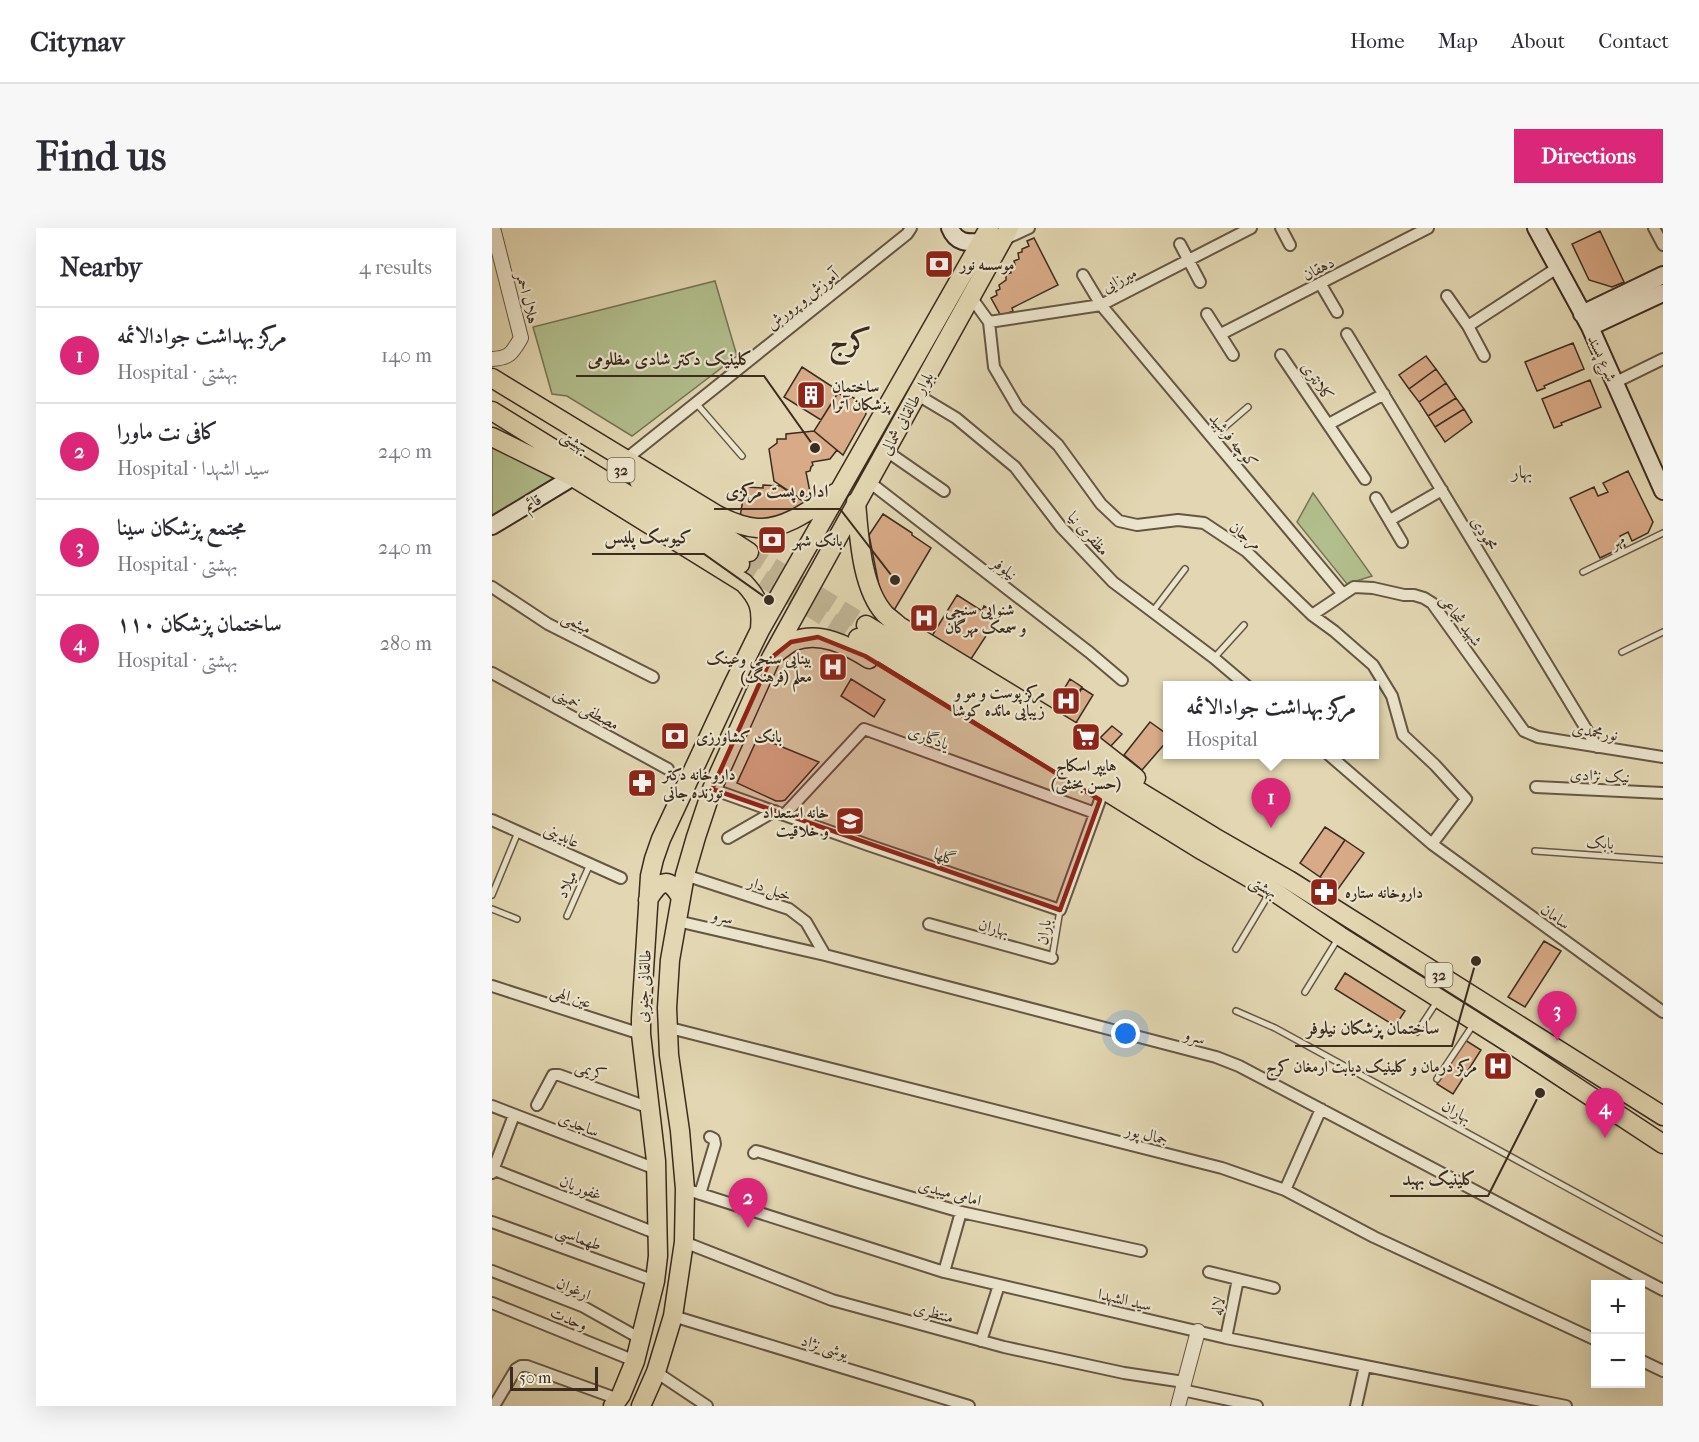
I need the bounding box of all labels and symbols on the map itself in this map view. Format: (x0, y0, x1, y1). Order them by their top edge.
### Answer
bank icon: موسسه نور (923, 248, 955, 280)
street label: دهقان (1299, 252, 1337, 284)
place label: موسسه نور (958, 255, 1014, 275)
street label: میرزایی (1099, 263, 1140, 297)
street label: آموزش و پرورش (762, 264, 844, 334)
street label: هلال احمر (511, 269, 543, 326)
district label: کرج (829, 324, 871, 366)
street label: شرع پسند (1580, 332, 1621, 386)
callout: کلینیک دکتر شادی مظلومی (576, 340, 764, 376)
text: کلینیک دکتر شادی مظلومی (587, 349, 752, 370)
street label: کلانتری (1297, 358, 1338, 405)
street label: بلوار طالقانی شمالی (876, 368, 937, 458)
place label: ساختمان پزشکان آترا (832, 377, 892, 415)
building icon: ساختمان پزشکان آترا (795, 379, 827, 411)
street label: كوچه فرشيد (1204, 409, 1262, 473)
street label: بهشتى (556, 426, 592, 459)
road number: 32 (608, 458, 634, 482)
district label: بهار (1510, 462, 1532, 484)
callout: اداره پست مرکزی (714, 473, 840, 509)
text: اداره پست مرکزی (726, 481, 828, 504)
street label: قائم (520, 490, 547, 519)
street label: مظفری نیا (1063, 507, 1113, 560)
street label: محمودی (1466, 513, 1502, 554)
street label: مرجان (1225, 517, 1266, 555)
callout: کیوسک پلیس (592, 518, 704, 554)
bank icon: بانک شهر (756, 524, 788, 556)
text: کیوسک پلیس (604, 527, 692, 550)
street label: مهر (1605, 529, 1628, 554)
place label: بانک شهر (791, 531, 843, 551)
street label: نیلوفر (986, 552, 1021, 585)
street label: شهید شجاعی (1434, 591, 1486, 650)
place label: شنوایی سنجی و سمعک مهرگان (945, 600, 1027, 638)
hospital icon: شنوایی سنجی و سمعک مهرگان (908, 602, 940, 634)
street label: میثمی (558, 607, 595, 640)
place label: بینایی سنجی وعینک معلم (فرهنگ) (706, 649, 812, 693)
hospital icon: بینایی سنجی وعینک معلم (فرهنگ) (817, 651, 849, 683)
street label: مصطفی خمینی (550, 683, 623, 736)
place label: مرکز پوست و مو و زیبایی مائده کوشا (953, 683, 1046, 721)
hospital icon: مرکز پوست و مو و زیبایی مائده کوشا (1050, 685, 1082, 717)
street label: نورمحمدی (1570, 718, 1619, 745)
bank icon: بانک کشاورزی (659, 720, 691, 752)
street label: یادگاری (906, 721, 953, 755)
supermarket icon: هایپر اسکاج (حسن بخشی) (1070, 721, 1102, 753)
place label: بانک کشاورزی (696, 727, 782, 746)
place label: هایپر اسکاج (حسن بخشی) (1051, 756, 1121, 795)
street label: نیک نژادی (1569, 764, 1631, 787)
place label: داروخانه دکتر توزنده جانی (661, 765, 736, 803)
pharmacy icon: داروخانه دکتر توزنده جانی (626, 767, 658, 799)
pin: 1 (1252, 778, 1290, 828)
place label: خانه استعداد و خلاقیت (763, 803, 829, 840)
school or university icon: خانه استعداد و خلاقیت (834, 805, 866, 837)
street label: عابدینی (541, 819, 582, 852)
street label: بابک (1585, 832, 1615, 853)
street label: گلها (931, 844, 959, 869)
street label: میلاد (552, 867, 581, 901)
street label: خیل دار (743, 871, 794, 907)
street label: بهشتى (1245, 871, 1281, 904)
pharmacy icon: داروخانه ستاره (1308, 876, 1340, 908)
place label: داروخانه ستاره (1345, 883, 1423, 902)
street label: سامان (1537, 899, 1574, 933)
street label: سرو (708, 904, 735, 929)
street label: بهاران (976, 914, 1011, 942)
street label: باران (1032, 918, 1055, 946)
street label: طالقانی جنوبی (632, 949, 657, 1023)
road number: 32 (1426, 963, 1452, 987)
street label: عین الهی (547, 981, 594, 1014)
pin: 3 (1538, 992, 1576, 1041)
callout: ساختمان پزشکان نیلوفر (1295, 1010, 1452, 1046)
text: ساختمان پزشکان نیلوفر (1305, 1018, 1439, 1040)
your location (1111, 1019, 1140, 1048)
street label: سرو (1180, 1024, 1207, 1049)
hospital icon: مرکز درمان و کلینیک دیابت ارمغان کرج (1482, 1050, 1514, 1082)
street label: کریمی (572, 1056, 609, 1087)
place label: مرکز درمان و کلینیک دیابت ارمغان کرج (1266, 1057, 1477, 1081)
pin: 4 (1586, 1088, 1624, 1138)
street label: بهاران (1438, 1096, 1475, 1128)
street label: ساجدی (556, 1108, 602, 1141)
street label: جمال پور (1121, 1120, 1170, 1151)
callout: کلینیک بهبد (1390, 1160, 1488, 1196)
text: کلینیک بهبد (1402, 1169, 1476, 1191)
street label: غفوریان (557, 1171, 604, 1205)
street label: امامی میبدی (916, 1175, 983, 1210)
pin: 2 (728, 1178, 768, 1228)
street label: طهماسبی (552, 1220, 604, 1258)
street label: ارغوان (553, 1273, 594, 1305)
street label: سید الشهدا (1096, 1284, 1154, 1316)
street label: لاله (1206, 1295, 1229, 1317)
street label: منتظری (912, 1298, 956, 1328)
street label: وحدت (547, 1302, 590, 1334)
street label: یوشی نژاد (798, 1330, 852, 1365)
scale bar (510, 1364, 598, 1392)

